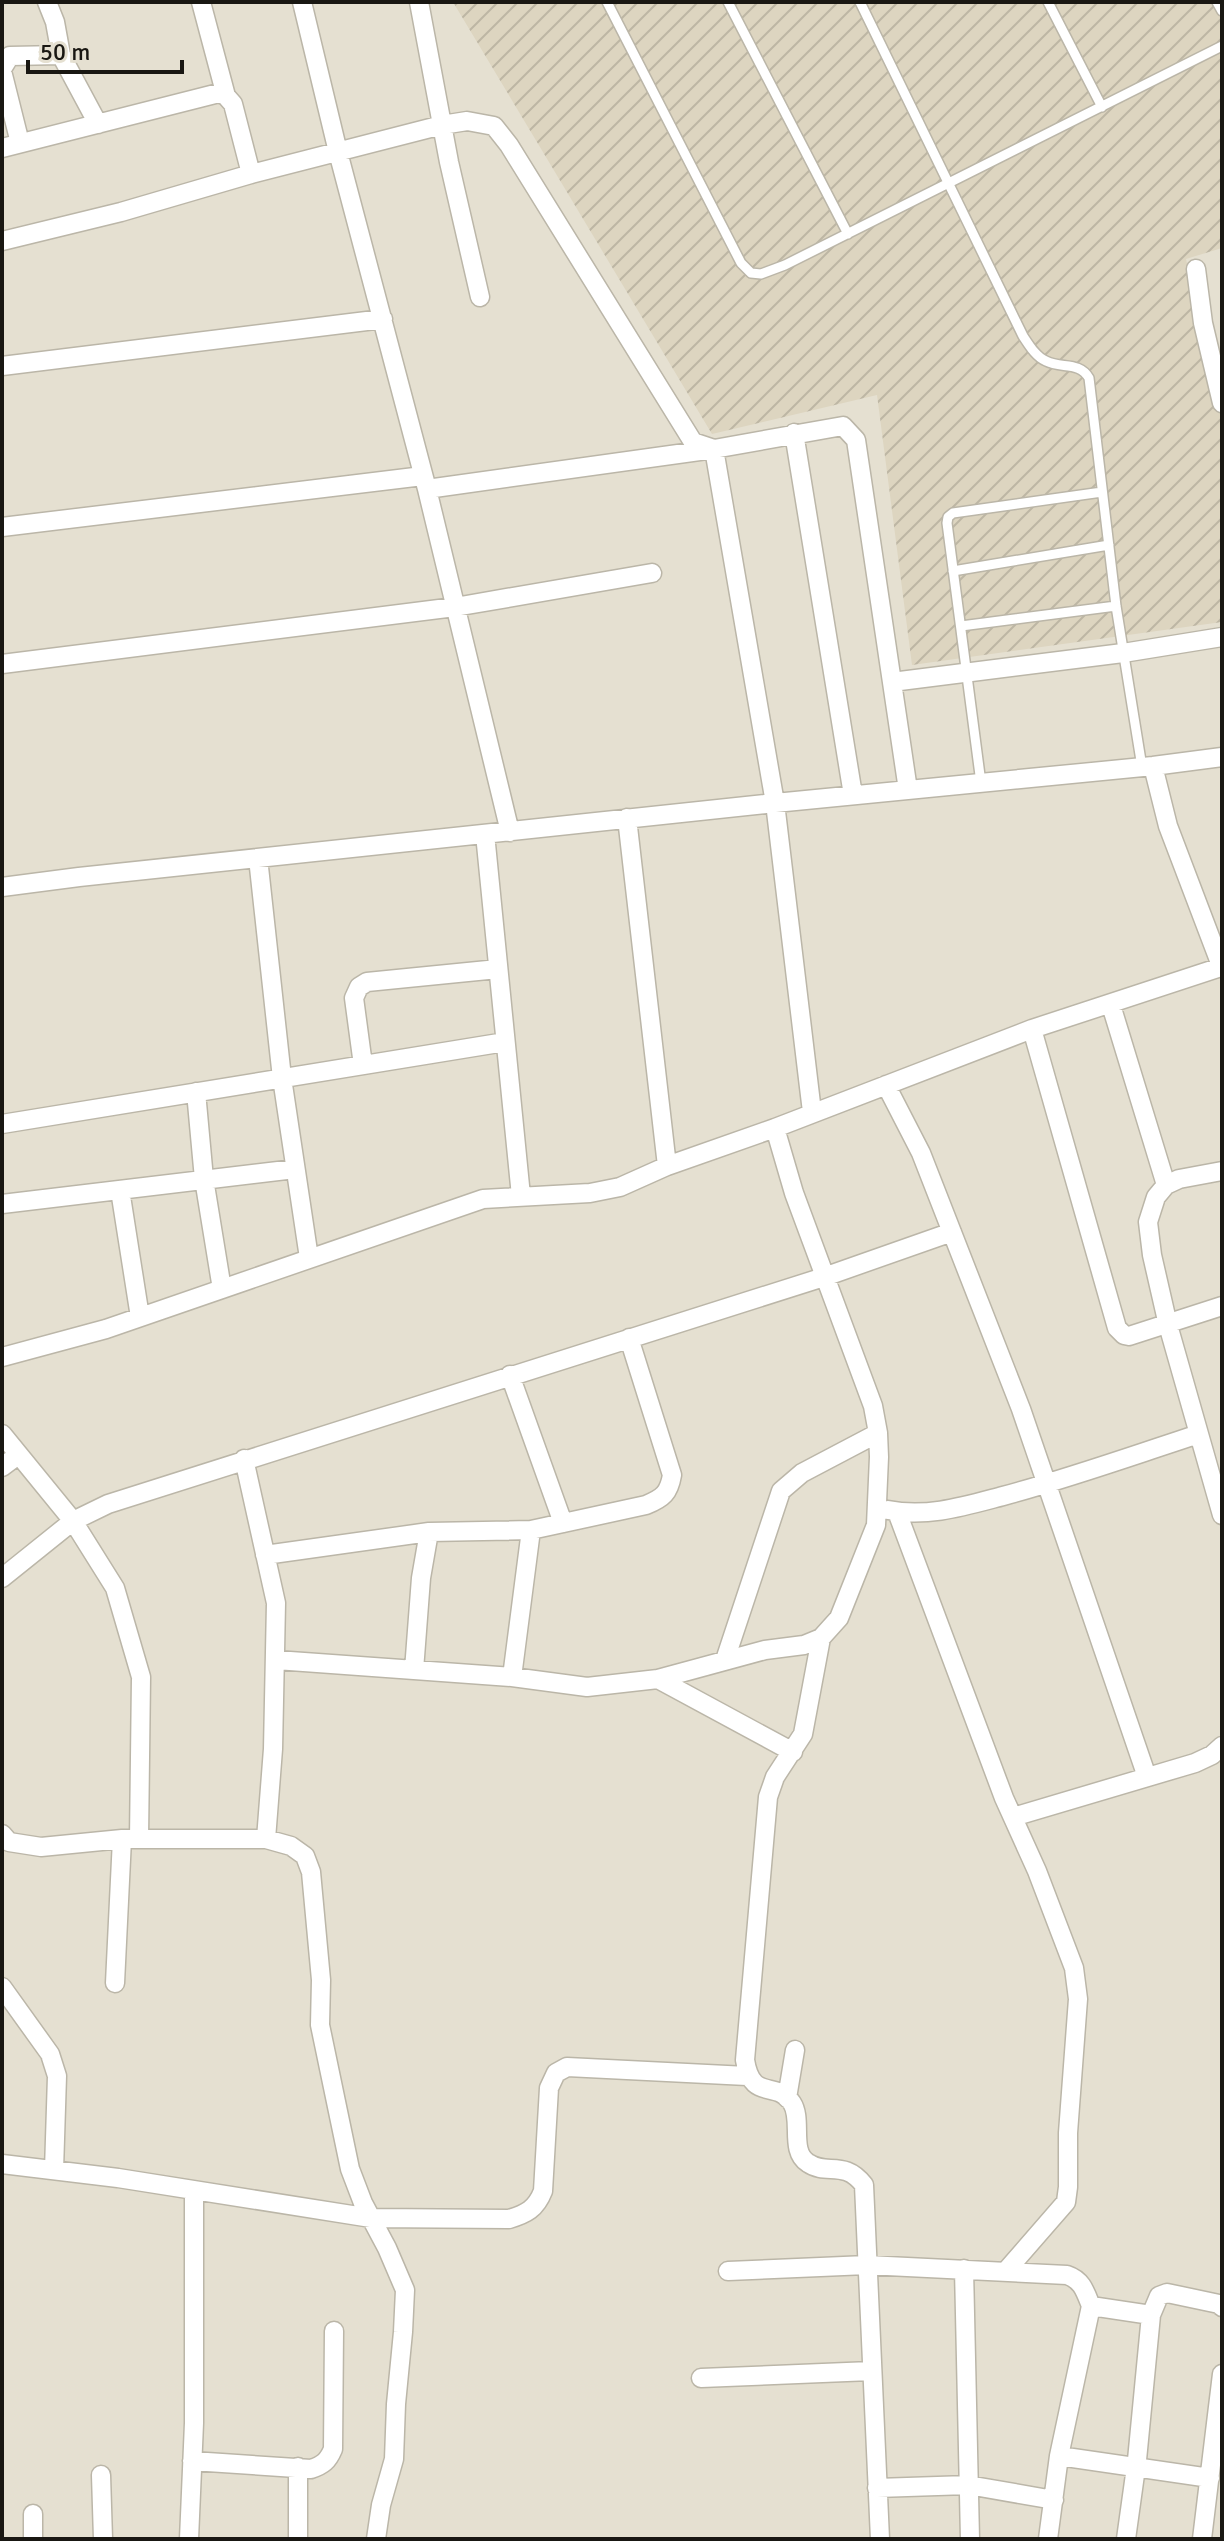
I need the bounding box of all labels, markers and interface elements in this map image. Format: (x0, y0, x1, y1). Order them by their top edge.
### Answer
scale bar (28, 24, 182, 74)
text: 50 m (40, 37, 90, 67)

